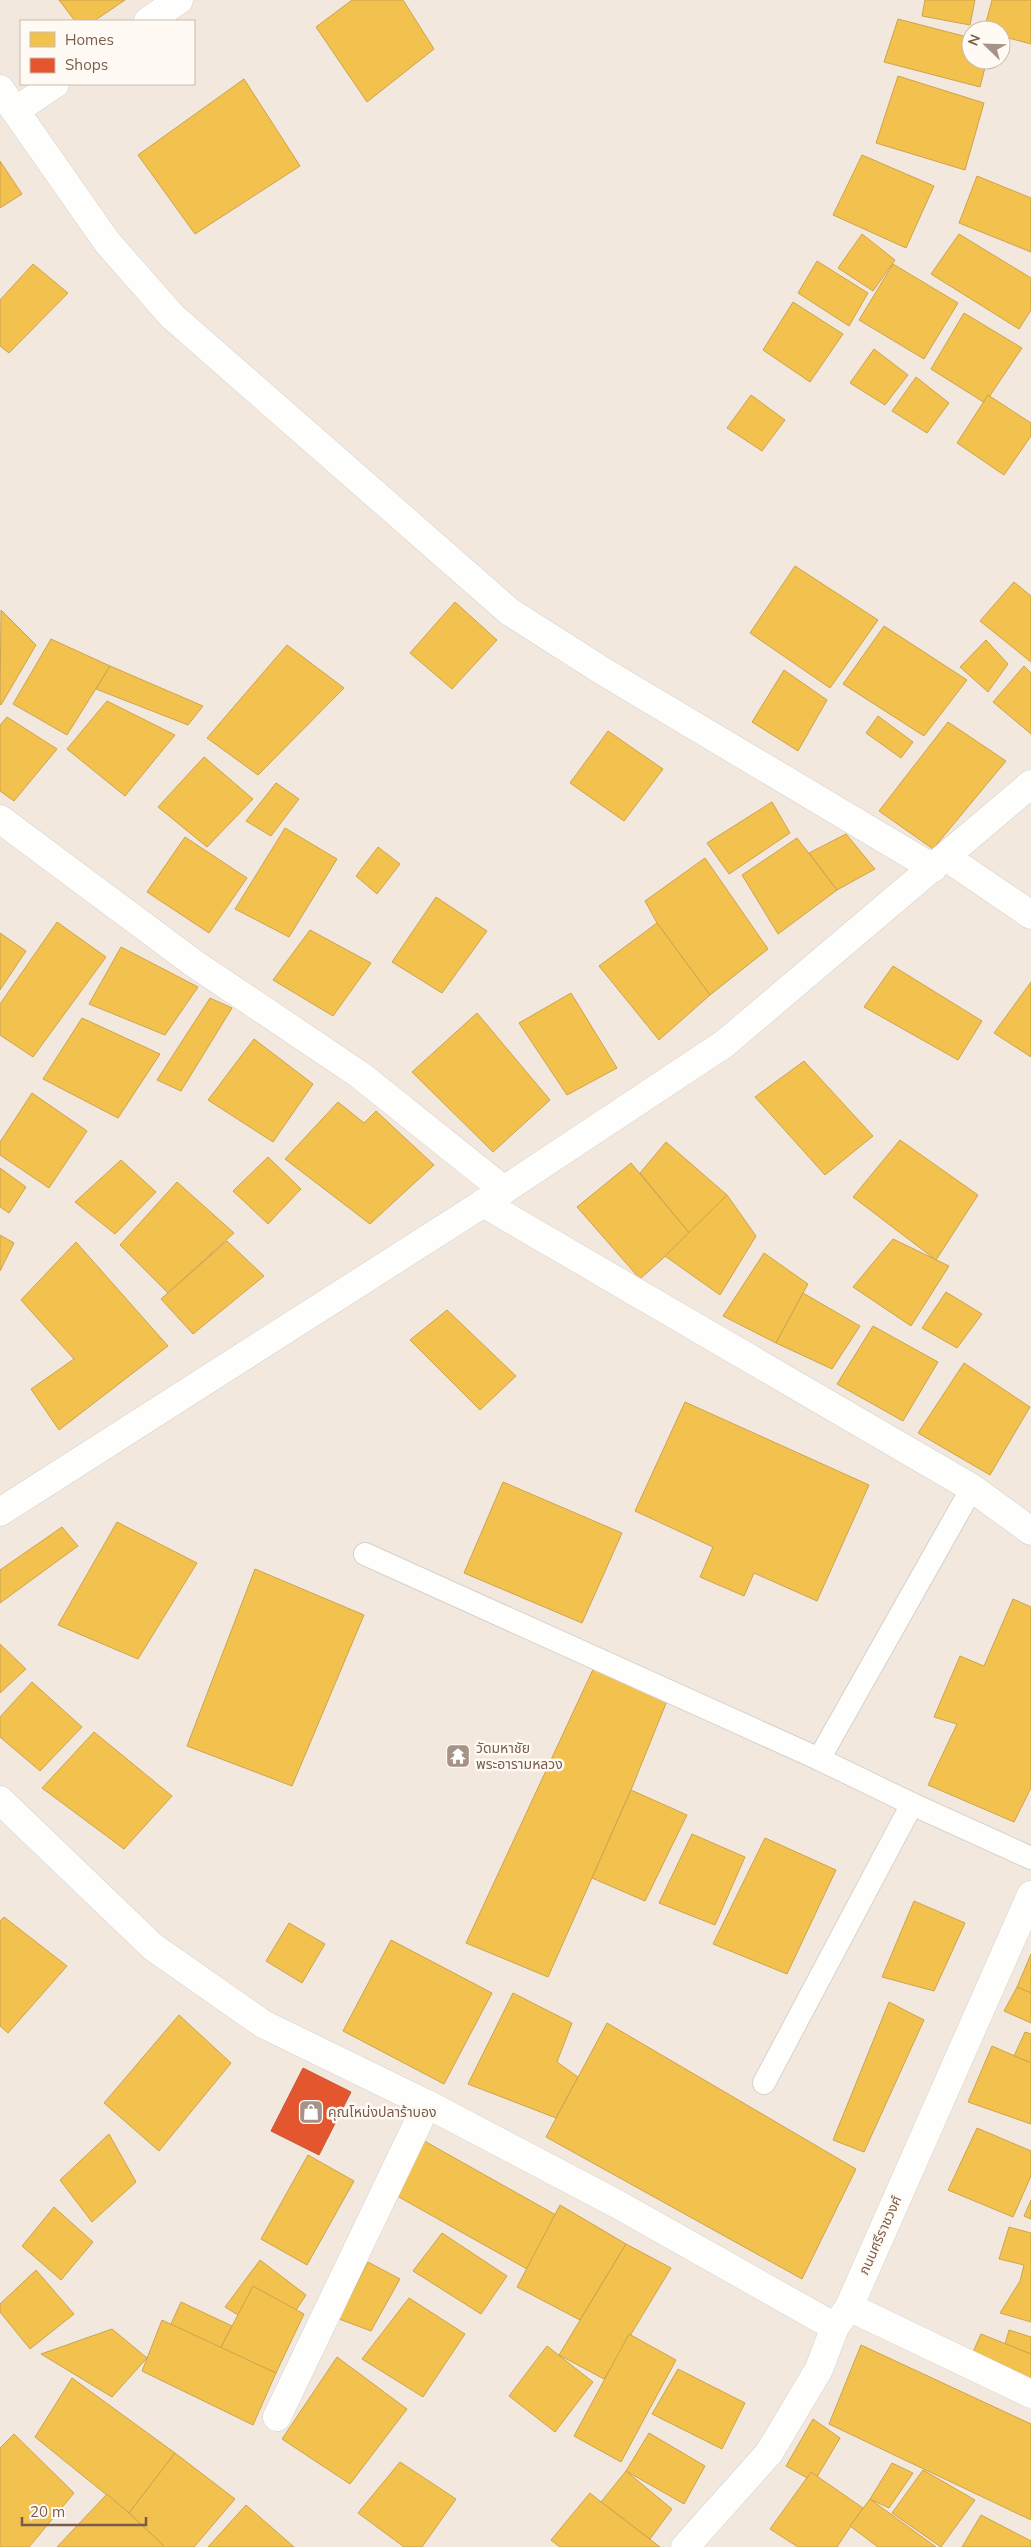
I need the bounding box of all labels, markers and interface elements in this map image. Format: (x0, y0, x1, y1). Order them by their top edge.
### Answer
legend (20, 20, 195, 85)
north arrow (961, 20, 1011, 70)
text: Homes (65, 30, 114, 49)
text: N (964, 32, 984, 48)
text: Shops (65, 55, 108, 74)
place label: วัดมหาชัย พระอารามหลวง (476, 1739, 563, 1773)
temple icon: วัดมหาชัย พระอารามหลวง (445, 1743, 471, 1769)
shop icon: คุณโหน่งปลาร้าบอง (298, 2099, 324, 2125)
place label: คุณโหน่งปลาร้าบอง (328, 2103, 437, 2121)
street label: ภนนศรีราชวงศ์ (855, 2192, 906, 2277)
scale bar (22, 2494, 146, 2526)
text: 20 m (30, 2502, 65, 2521)

